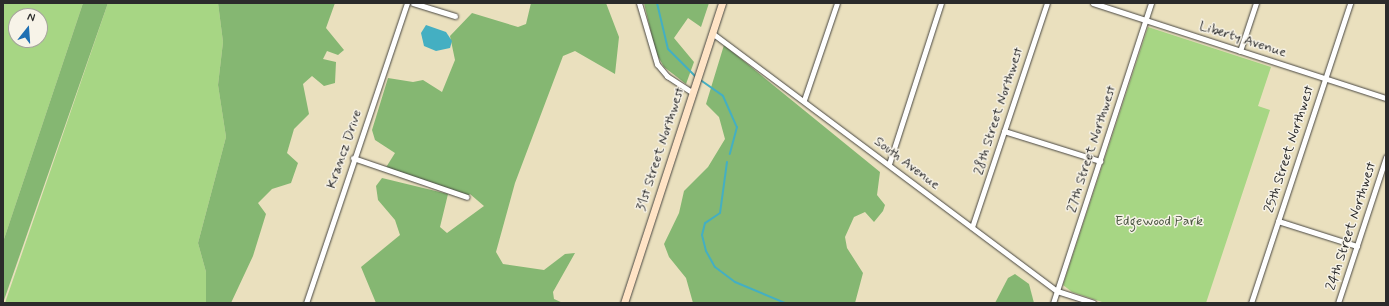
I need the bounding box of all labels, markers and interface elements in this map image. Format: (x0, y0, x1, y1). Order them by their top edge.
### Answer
north arrow (8, 8, 48, 48)
text: N (26, 10, 37, 25)
street label: Liberty Avenue (1197, 17, 1289, 61)
street label: 28th Street Northwest (970, 45, 1026, 177)
street label: 25th Street Northwest (1261, 83, 1317, 215)
street label: 27th Street Northwest (1063, 84, 1119, 214)
street label: 31st Street Northwest (632, 85, 688, 213)
street label: Krancz Drive (323, 108, 365, 190)
street label: South Avenue (871, 133, 943, 193)
street label: 24th Street Northwest (1322, 160, 1380, 292)
park label: Edgewood Park (1115, 213, 1203, 229)

